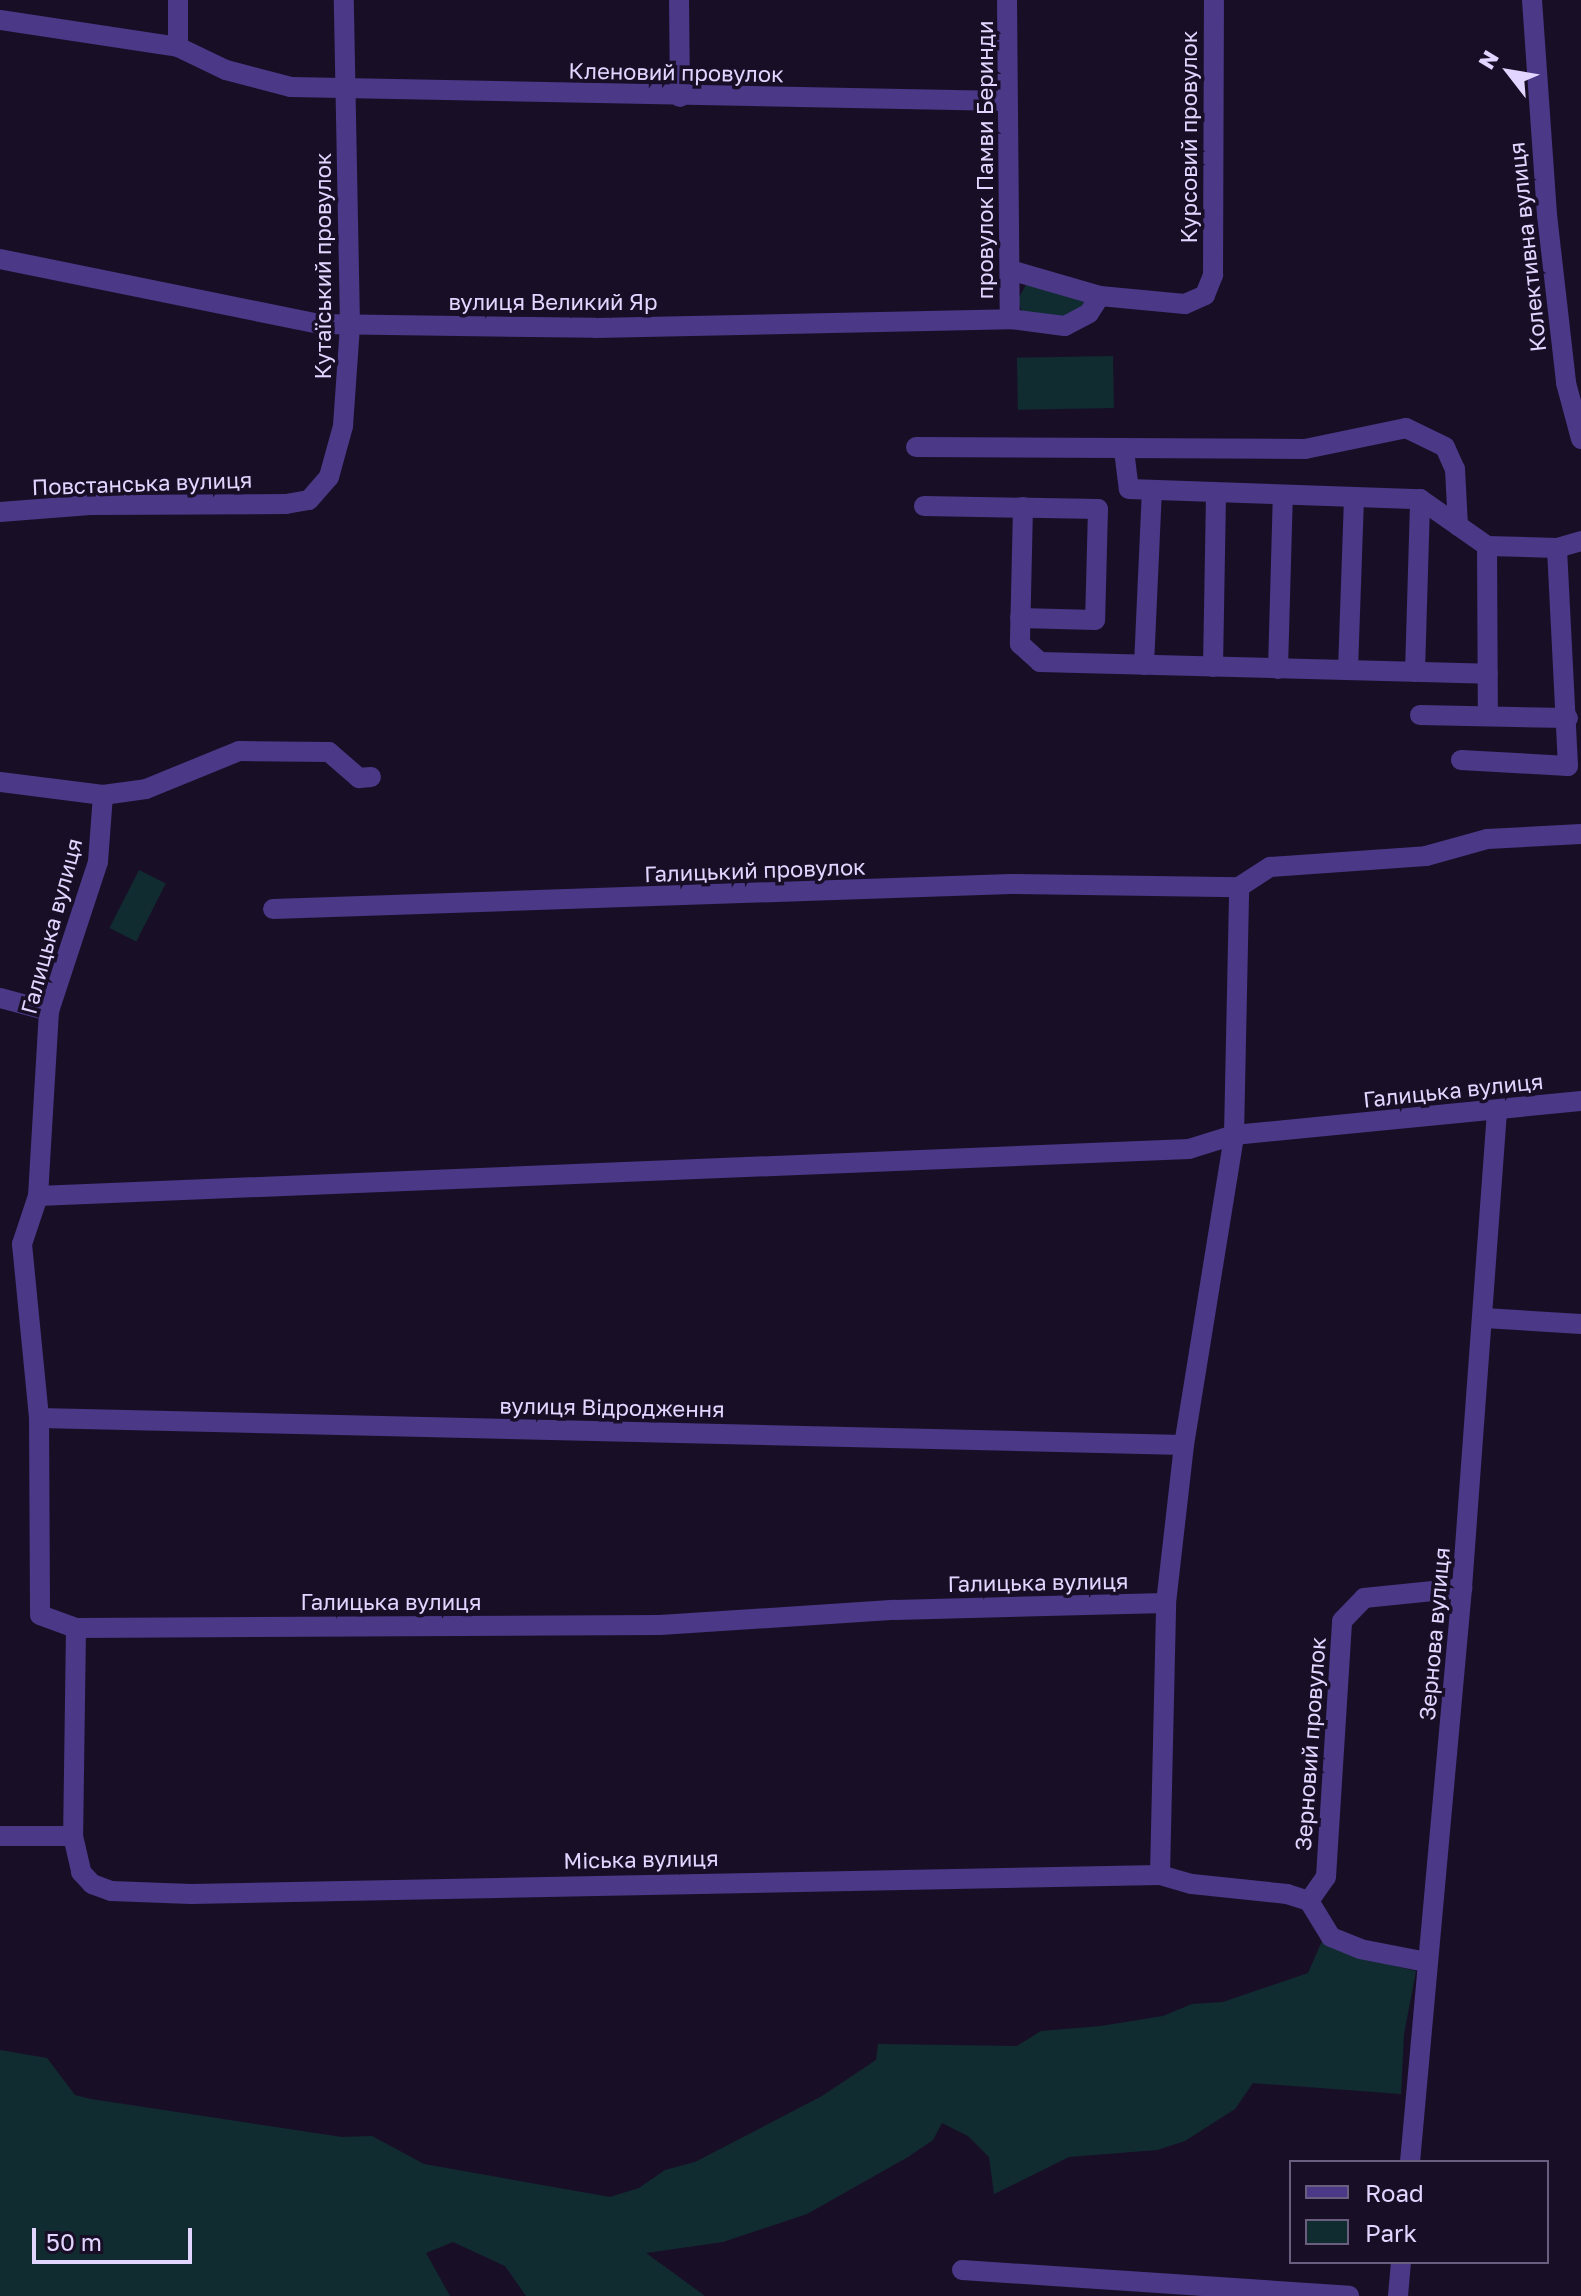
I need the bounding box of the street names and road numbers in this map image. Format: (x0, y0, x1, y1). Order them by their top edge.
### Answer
street label: провулок Памви Беринди (972, 21, 998, 299)
street label: Курсовий провулок (1176, 31, 1202, 243)
street label: Кленовий провулок (568, 57, 784, 87)
street label: Колективна вулиця (1503, 141, 1551, 353)
street label: Кутаїський провулок (310, 153, 336, 379)
street label: вулиця Великий Яр (448, 289, 658, 315)
street label: Повстанська вулиця (31, 466, 253, 500)
street label: Галицька вулиця (15, 835, 87, 1017)
street label: Галицький провулок (644, 853, 866, 887)
street label: Галицька вулиця (1362, 1067, 1544, 1113)
street label: вулиця Відродження (499, 1392, 725, 1422)
street label: Зернова вулиця (1413, 1546, 1455, 1722)
street label: Галицька вулиця (947, 1567, 1129, 1597)
street label: Галицька вулиця (301, 1589, 481, 1615)
street label: Зерновий провулок (1289, 1636, 1331, 1852)
street label: Міська вулиця (563, 1844, 719, 1874)

